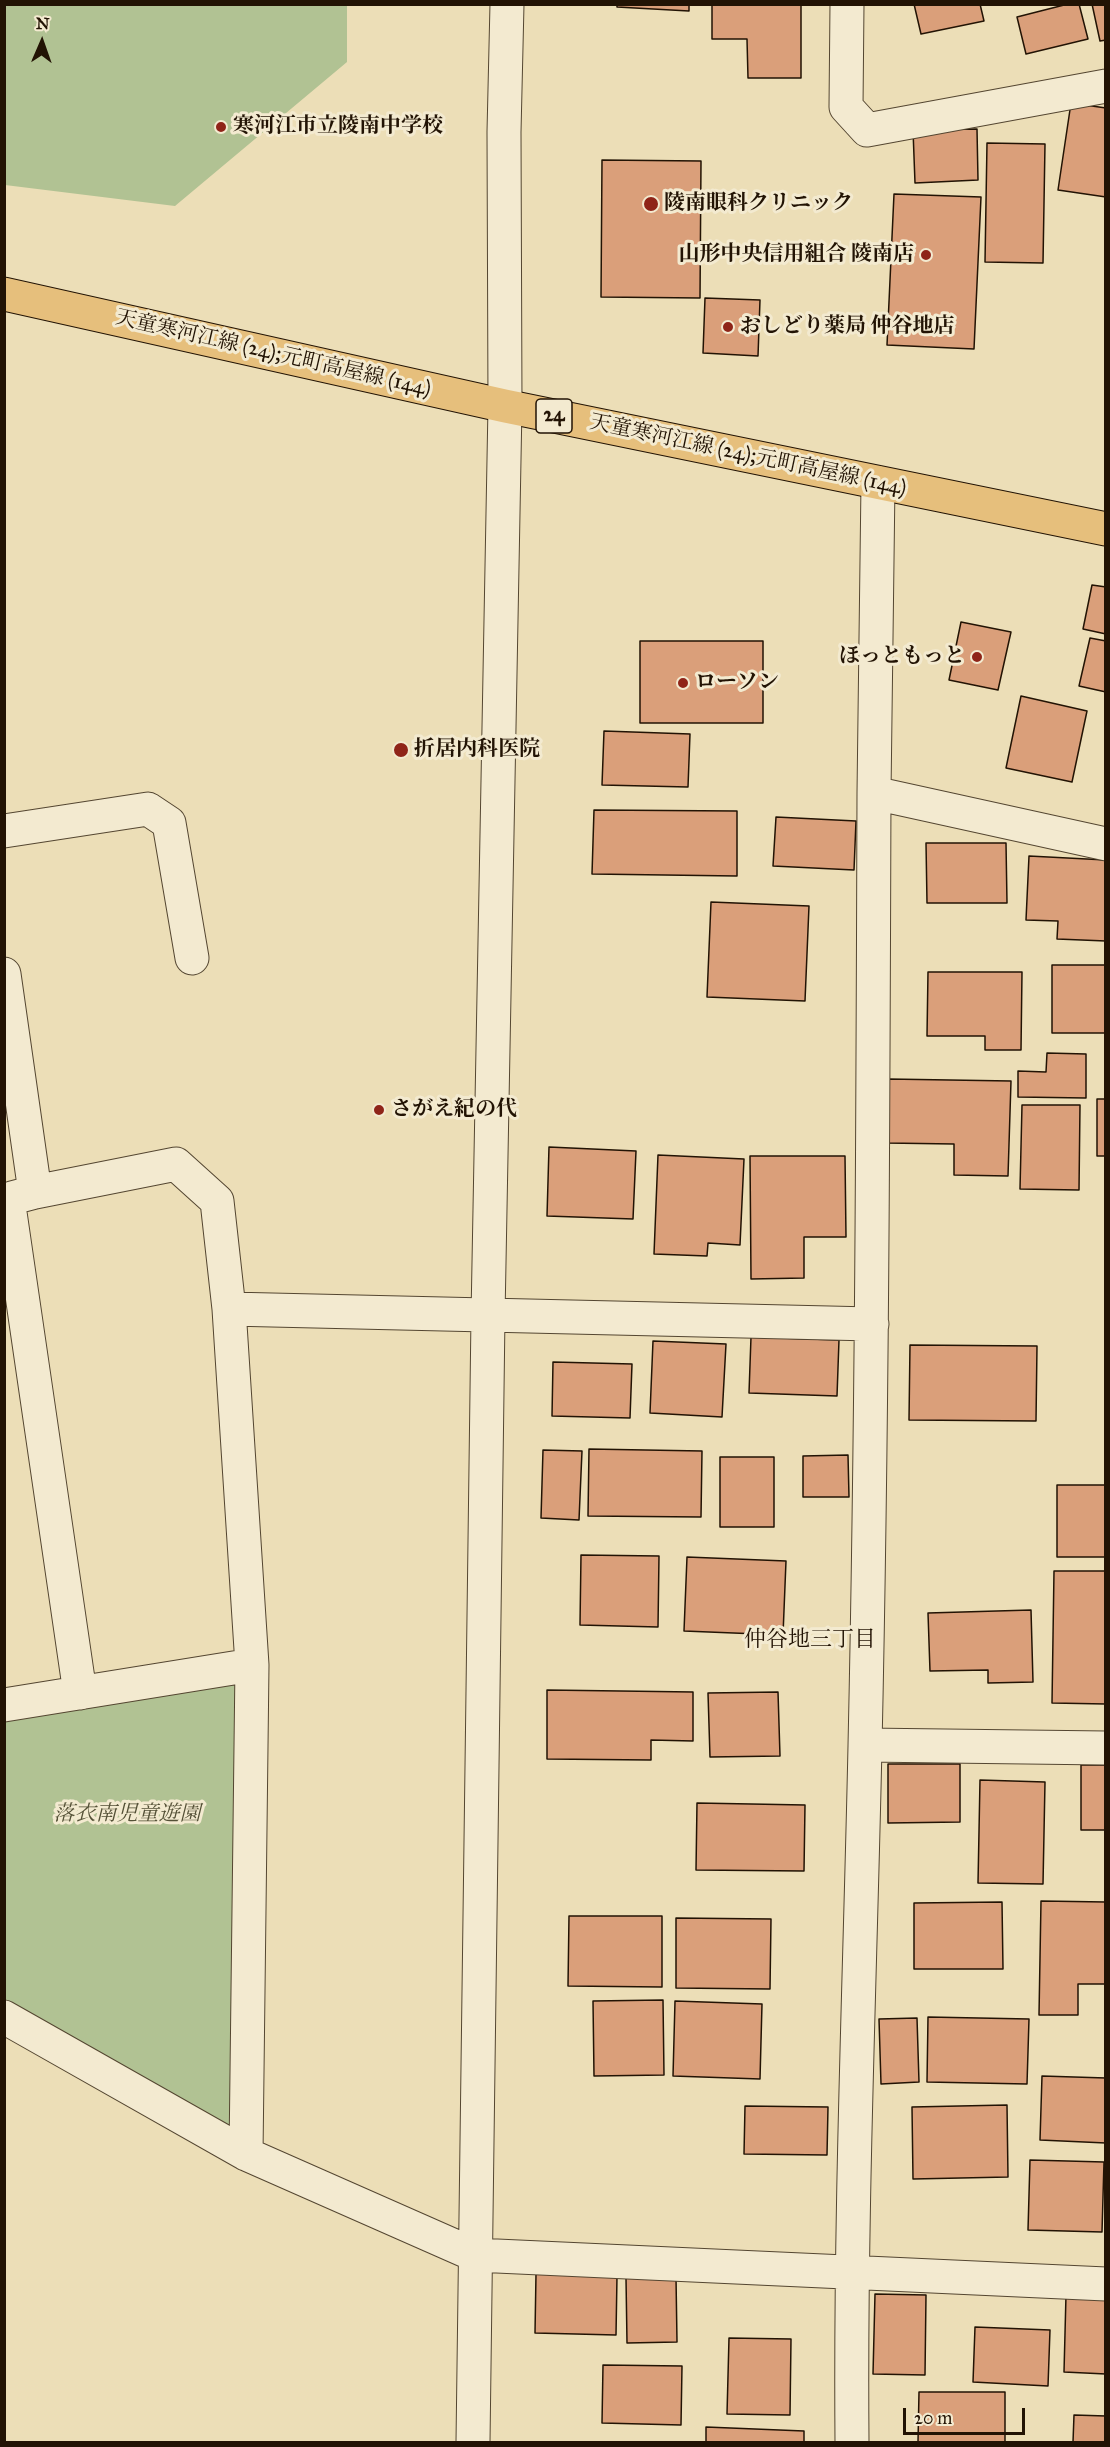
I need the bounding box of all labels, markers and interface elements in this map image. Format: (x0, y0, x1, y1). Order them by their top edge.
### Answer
north arrow (12, 12, 72, 72)
text: N (36, 14, 50, 33)
place label: 寒河江市立陵南中学校 (233, 114, 443, 140)
marker: 寒河江市立陵南中学校 (214, 120, 228, 134)
place label: 陵南眼科クリニック (664, 191, 853, 217)
marker: 陵南眼科クリニック (642, 195, 660, 213)
place label: 山形中央信用組合 陵南店 (678, 242, 914, 268)
marker: 山形中央信用組合 陵南店 (919, 248, 933, 262)
street label: 天童寒河江線 (24);元町高屋線 (144) (113, 305, 433, 403)
place label: おしどり薬局 仲谷地店 (740, 314, 955, 340)
marker: おしどり薬局 仲谷地店 (721, 320, 735, 334)
road number: 24 (536, 399, 572, 433)
street label: 天童寒河江線 (24);元町高屋線 (144) (587, 410, 909, 502)
place label: ほっともっと (839, 644, 965, 670)
marker: ほっともっと (970, 650, 984, 664)
place label: ローソン (695, 670, 779, 696)
marker: ローソン (676, 676, 690, 690)
place label: 折居内科医院 (414, 737, 540, 763)
marker: 折居内科医院 (392, 741, 410, 759)
place label: さがえ紀の代 (391, 1097, 517, 1123)
marker: さがえ紀の代 (372, 1103, 386, 1117)
district label: 仲谷地三丁目 (744, 1628, 876, 1654)
park label: 落衣南児童遊園 (54, 1802, 200, 1828)
scale bar (906, 2396, 1028, 2434)
text: 20 m (914, 2407, 952, 2429)

